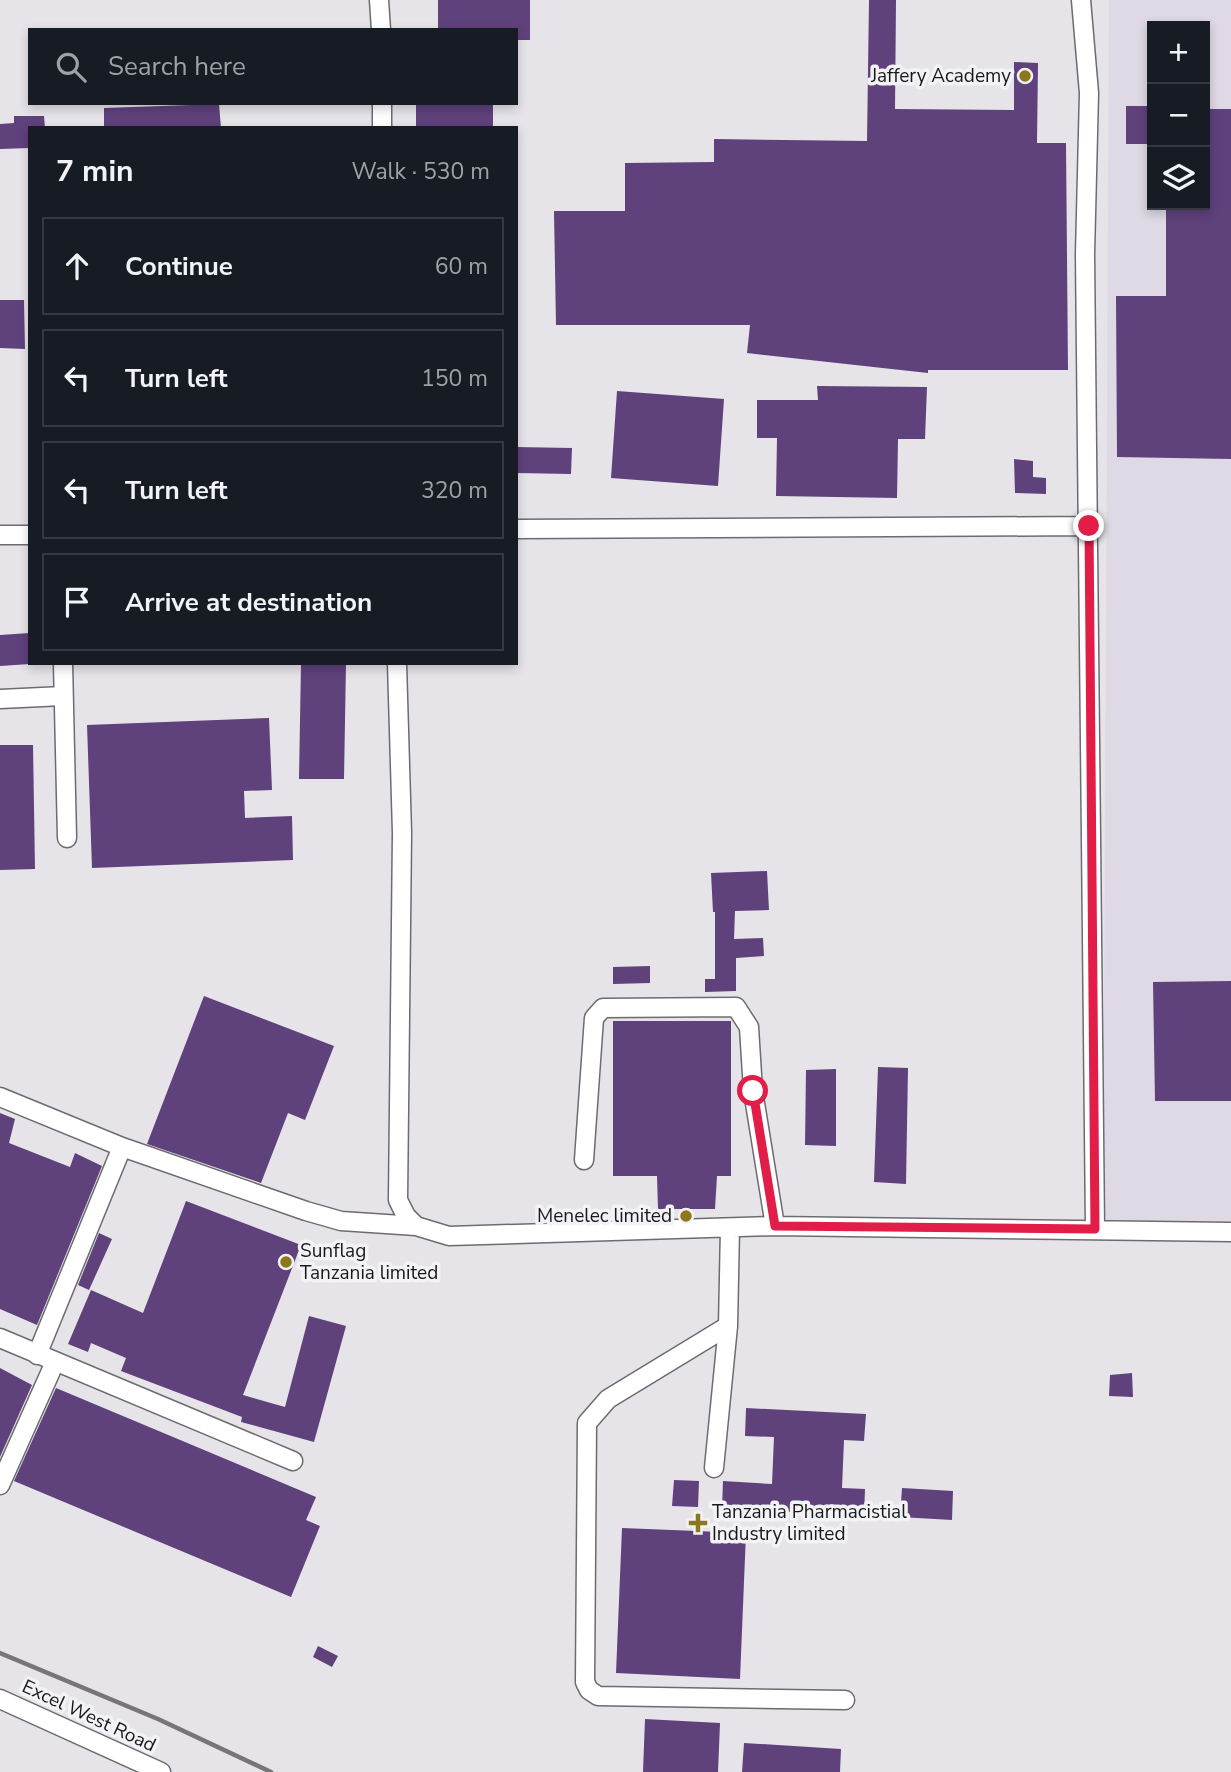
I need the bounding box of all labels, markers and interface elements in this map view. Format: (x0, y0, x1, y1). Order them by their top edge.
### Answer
map controls (1147, 21, 1210, 210)
button: + (1147, 21, 1210, 84)
search box (28, 28, 518, 105)
icon: search (52, 48, 90, 86)
text: Search here (108, 49, 246, 84)
place label: Jaffery Academy (870, 63, 1011, 89)
marker: Jaffery Academy (1017, 68, 1033, 84)
button: − (1147, 84, 1210, 147)
button: layers (1147, 147, 1210, 210)
text: 7 min (56, 151, 134, 192)
text: Walk · 530 m (351, 156, 490, 187)
icon: ahead (58, 247, 96, 285)
text: Continue (125, 249, 233, 284)
text: 60 m (435, 251, 488, 282)
icon: left (58, 359, 96, 397)
text: Turn left (125, 361, 228, 396)
text: 150 m (421, 363, 488, 394)
icon: left (58, 471, 96, 509)
text: Turn left (125, 473, 228, 508)
text: 320 m (421, 475, 488, 506)
route end (1073, 510, 1104, 541)
icon: arrive (58, 583, 96, 621)
text: Arrive at destination (125, 585, 372, 620)
route start (737, 1075, 768, 1106)
place label: Menelec limited (537, 1203, 672, 1229)
marker: Menelec limited (678, 1208, 694, 1224)
place label: Sunflag Tanzania limited (300, 1238, 438, 1286)
marker: Sunflag Tanzania limited (278, 1254, 294, 1270)
place label: Tanzania Pharmacistial Industry limited (712, 1499, 907, 1547)
marker: Tanzania Pharmacistial Industry limited (690, 1515, 706, 1531)
street label: Excel West Road (18, 1674, 160, 1758)

